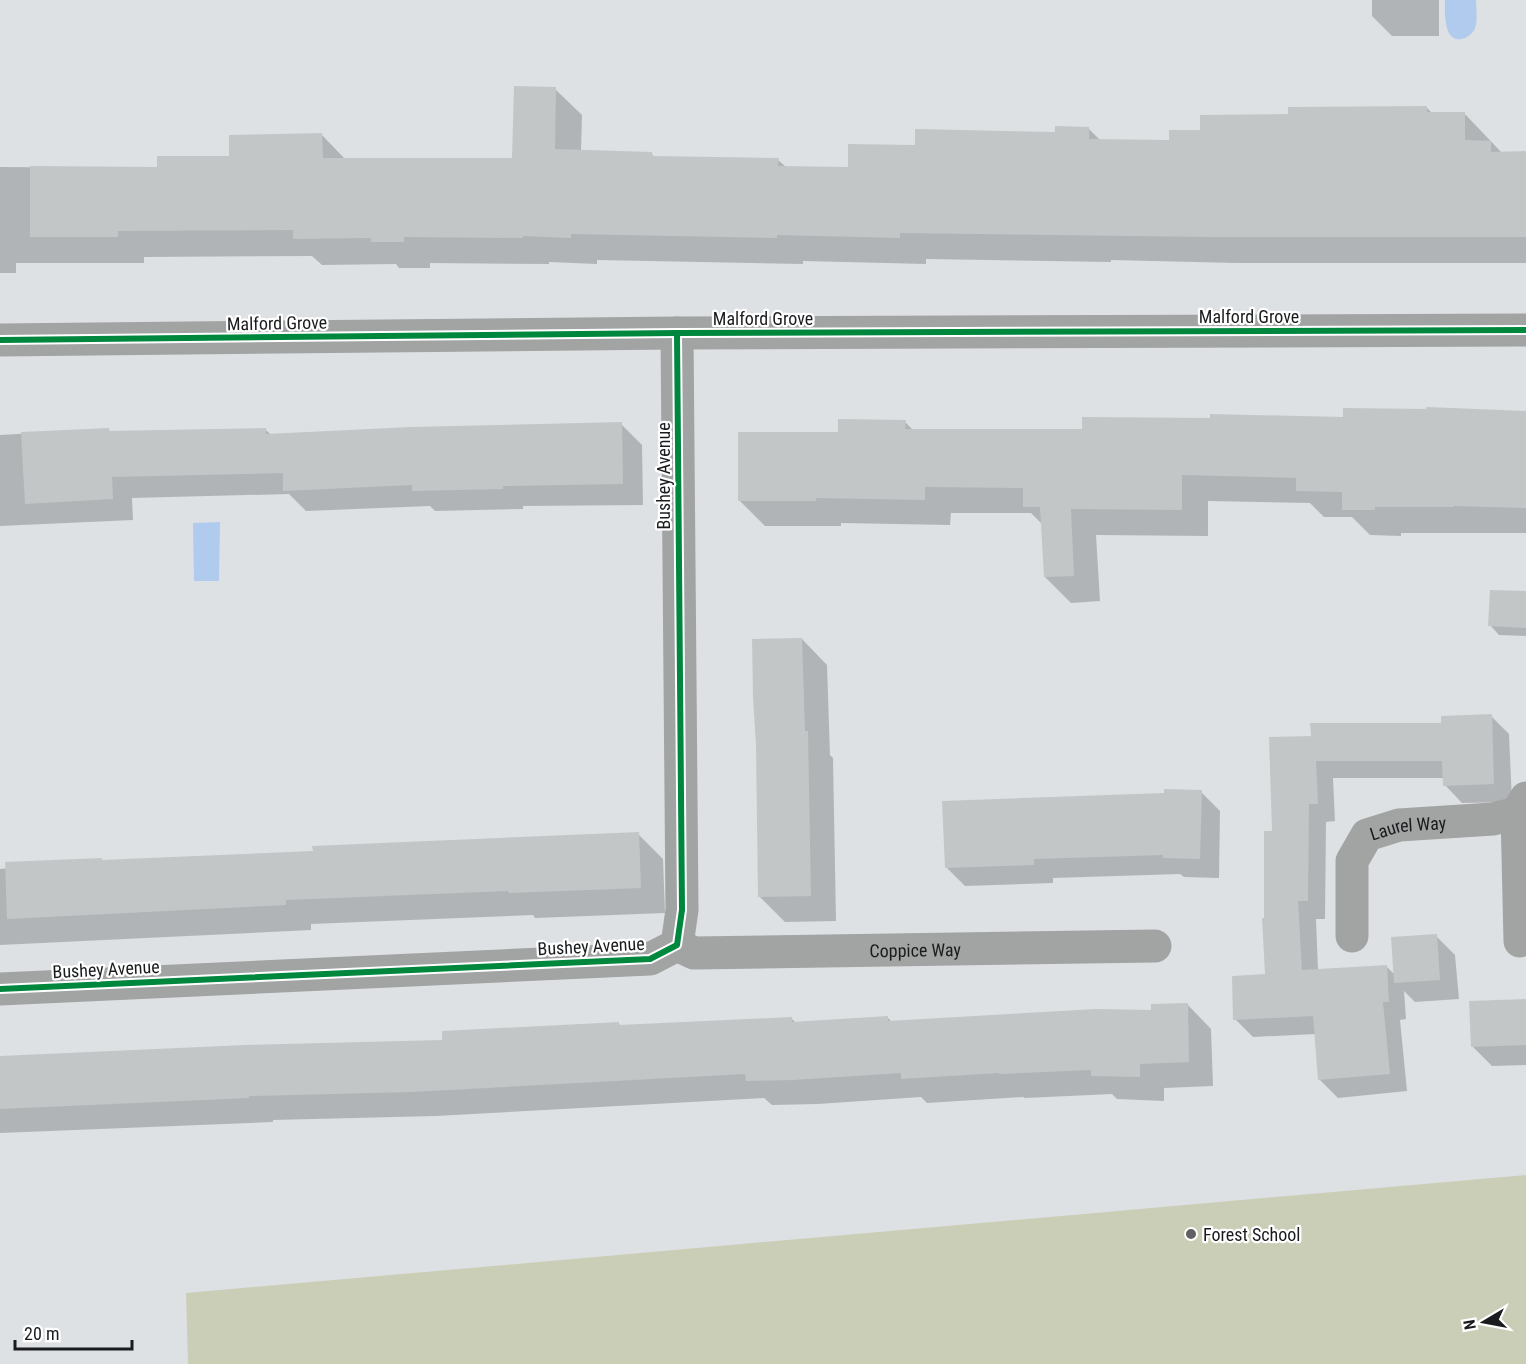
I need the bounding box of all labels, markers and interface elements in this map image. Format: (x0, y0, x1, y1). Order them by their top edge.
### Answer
street label: Malford Grove (1199, 306, 1299, 327)
street label: Malford Grove (713, 308, 813, 329)
street label: Malford Grove (227, 312, 327, 334)
street label: Bushey Avenue (653, 422, 674, 530)
street label: Laurel Way (1367, 811, 1447, 844)
street label: Bushey Avenue (537, 933, 645, 959)
street label: Coppice Way (869, 938, 962, 961)
street label: Bushey Avenue (52, 956, 160, 982)
place label: Forest School (1203, 1224, 1300, 1245)
marker: Forest School (1184, 1227, 1198, 1241)
north arrow (1454, 1292, 1514, 1352)
scale bar (15, 1313, 132, 1351)
text: N (1460, 1318, 1480, 1331)
text: 20 m (24, 1323, 59, 1344)

